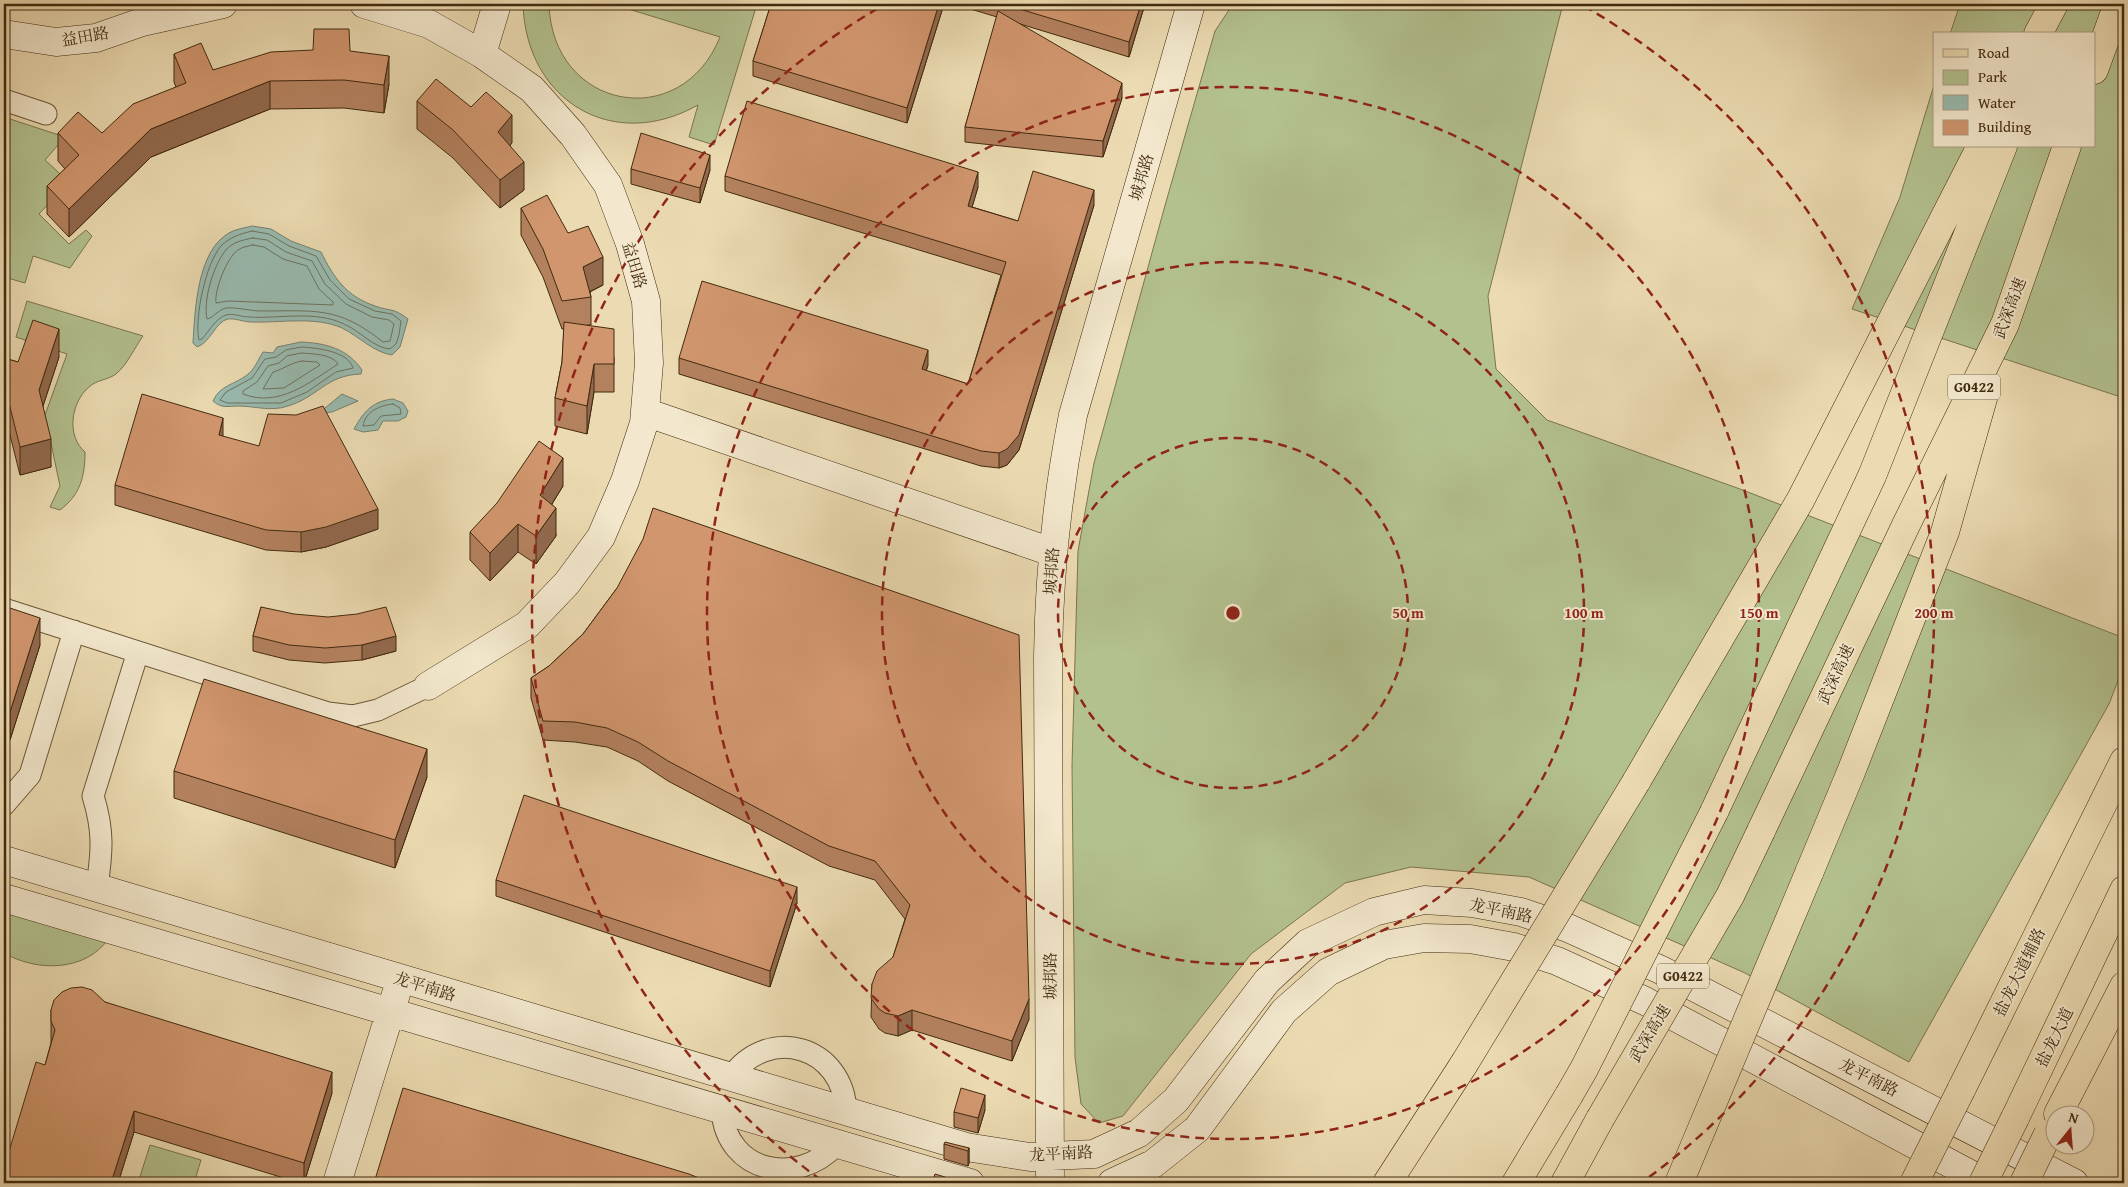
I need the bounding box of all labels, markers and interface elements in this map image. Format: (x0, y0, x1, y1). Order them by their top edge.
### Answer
street label: 益田路 (59, 20, 111, 52)
legend (1933, 32, 2096, 148)
text: Road (1978, 42, 2009, 63)
text: Park (1978, 66, 2007, 87)
text: Water (1978, 92, 2016, 113)
text: Building (1978, 116, 2032, 137)
street label: 城邦路 (1123, 151, 1159, 203)
street label: 益田路 (617, 239, 653, 291)
street label: 武深高速 (1986, 274, 2032, 342)
road number: G0422 (1948, 374, 2000, 400)
street label: 城邦路 (1037, 546, 1065, 596)
text: 50 m (1392, 602, 1424, 623)
text: 100 m (1564, 602, 1604, 623)
text: 150 m (1739, 602, 1779, 623)
text: 200 m (1914, 602, 1954, 623)
centre of rings (1224, 604, 1242, 622)
street label: 武深高速 (1811, 640, 1859, 708)
street label: 龙平南路 (1467, 892, 1535, 928)
street label: 盐龙大道辅路 (1987, 924, 2051, 1020)
street label: 城邦路 (1038, 952, 1062, 1000)
road number: G0422 (1657, 964, 1709, 988)
street label: 龙平南路 (391, 965, 459, 1007)
street label: 武深高速 (1622, 999, 1676, 1067)
street label: 盐龙大道 (2029, 1003, 2079, 1071)
street label: 龙平南路 (1835, 1052, 1903, 1102)
north arrow (2046, 1104, 2096, 1154)
text: N (2066, 1107, 2082, 1129)
street label: 龙平南路 (1028, 1139, 1094, 1167)

